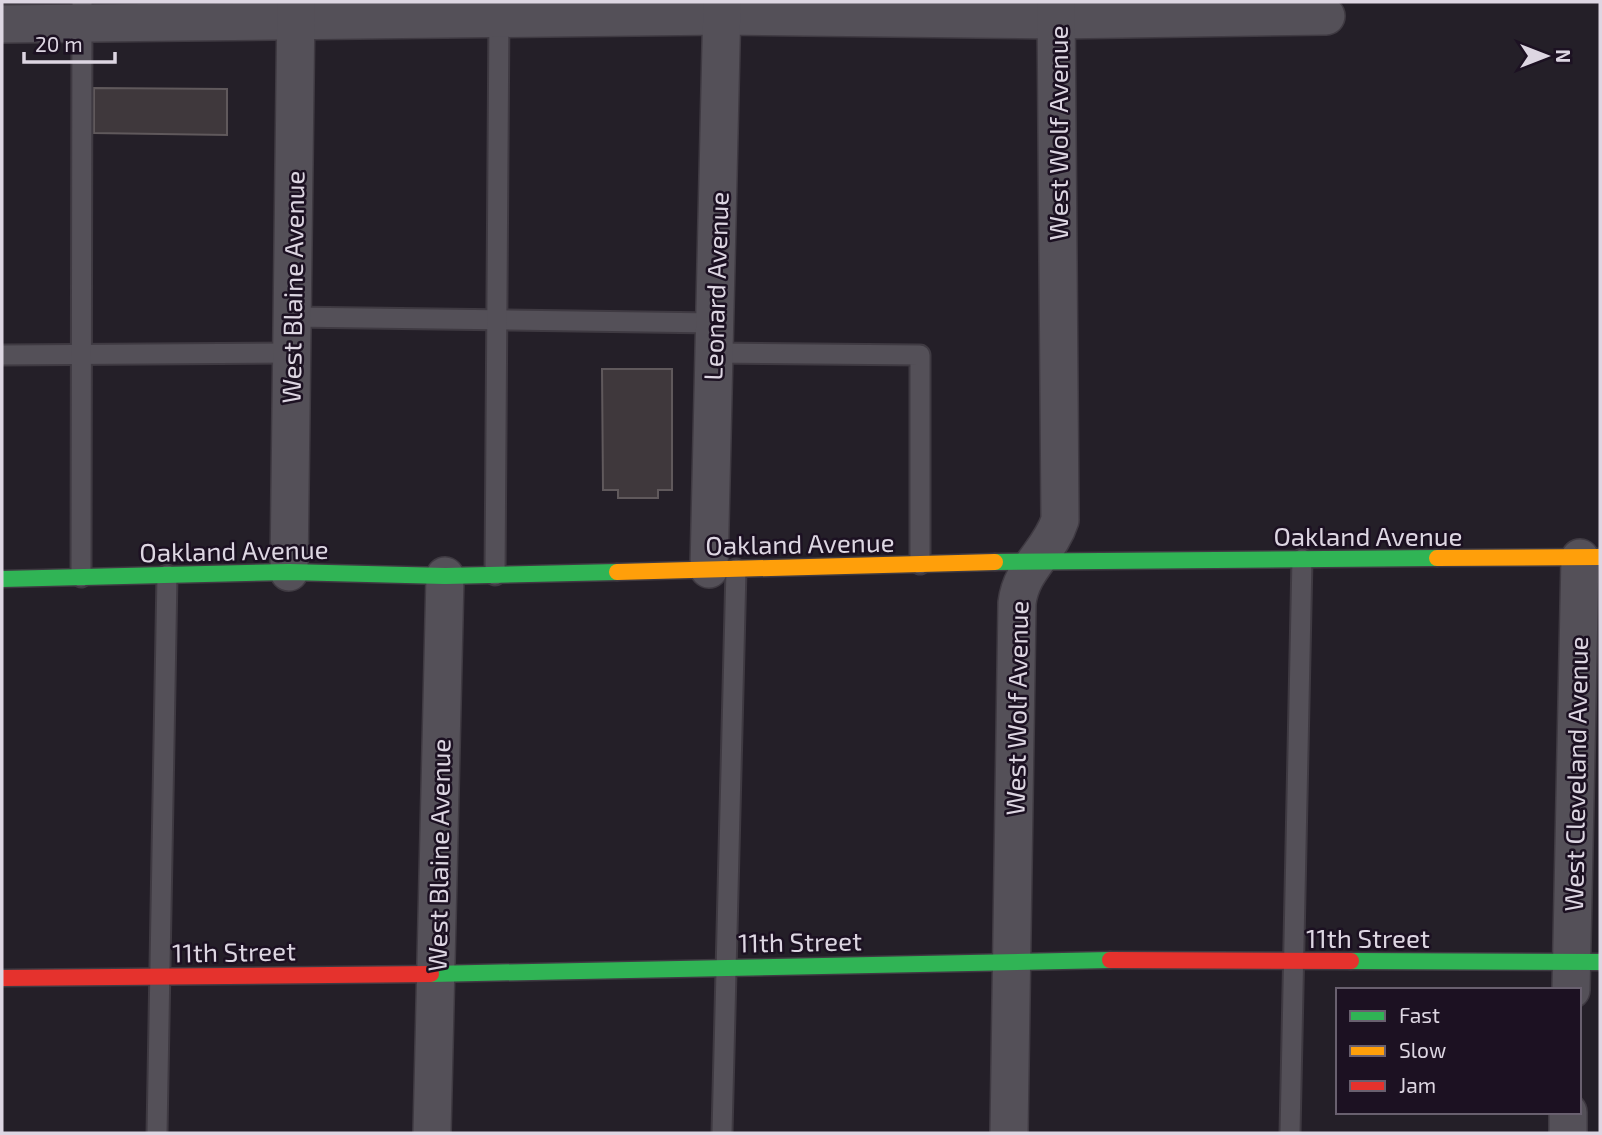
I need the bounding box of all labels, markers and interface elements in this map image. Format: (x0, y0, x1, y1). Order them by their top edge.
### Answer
scale bar (24, 21, 116, 65)
north arrow (1511, 21, 1581, 91)
street label: West Wolf Avenue (1042, 26, 1073, 240)
text: 20 m (35, 31, 83, 56)
text: N (1552, 49, 1575, 63)
street label: West Blaine Avenue (274, 170, 310, 404)
street label: Leonard Avenue (696, 191, 734, 381)
street label: Oakland Avenue (1273, 520, 1463, 551)
street label: Oakland Avenue (705, 526, 895, 560)
street label: Oakland Avenue (139, 533, 329, 567)
street label: West Wolf Avenue (999, 600, 1033, 816)
street label: West Cleveland Avenue (1557, 636, 1593, 912)
street label: West Blaine Avenue (420, 738, 456, 972)
street label: 11th Street (1306, 922, 1430, 953)
street label: 11th Street (738, 924, 862, 958)
street label: 11th Street (172, 934, 296, 968)
legend (1336, 988, 1581, 1114)
text: Fast (1399, 1002, 1440, 1027)
text: Slow (1399, 1037, 1446, 1062)
text: Jam (1399, 1072, 1436, 1097)

